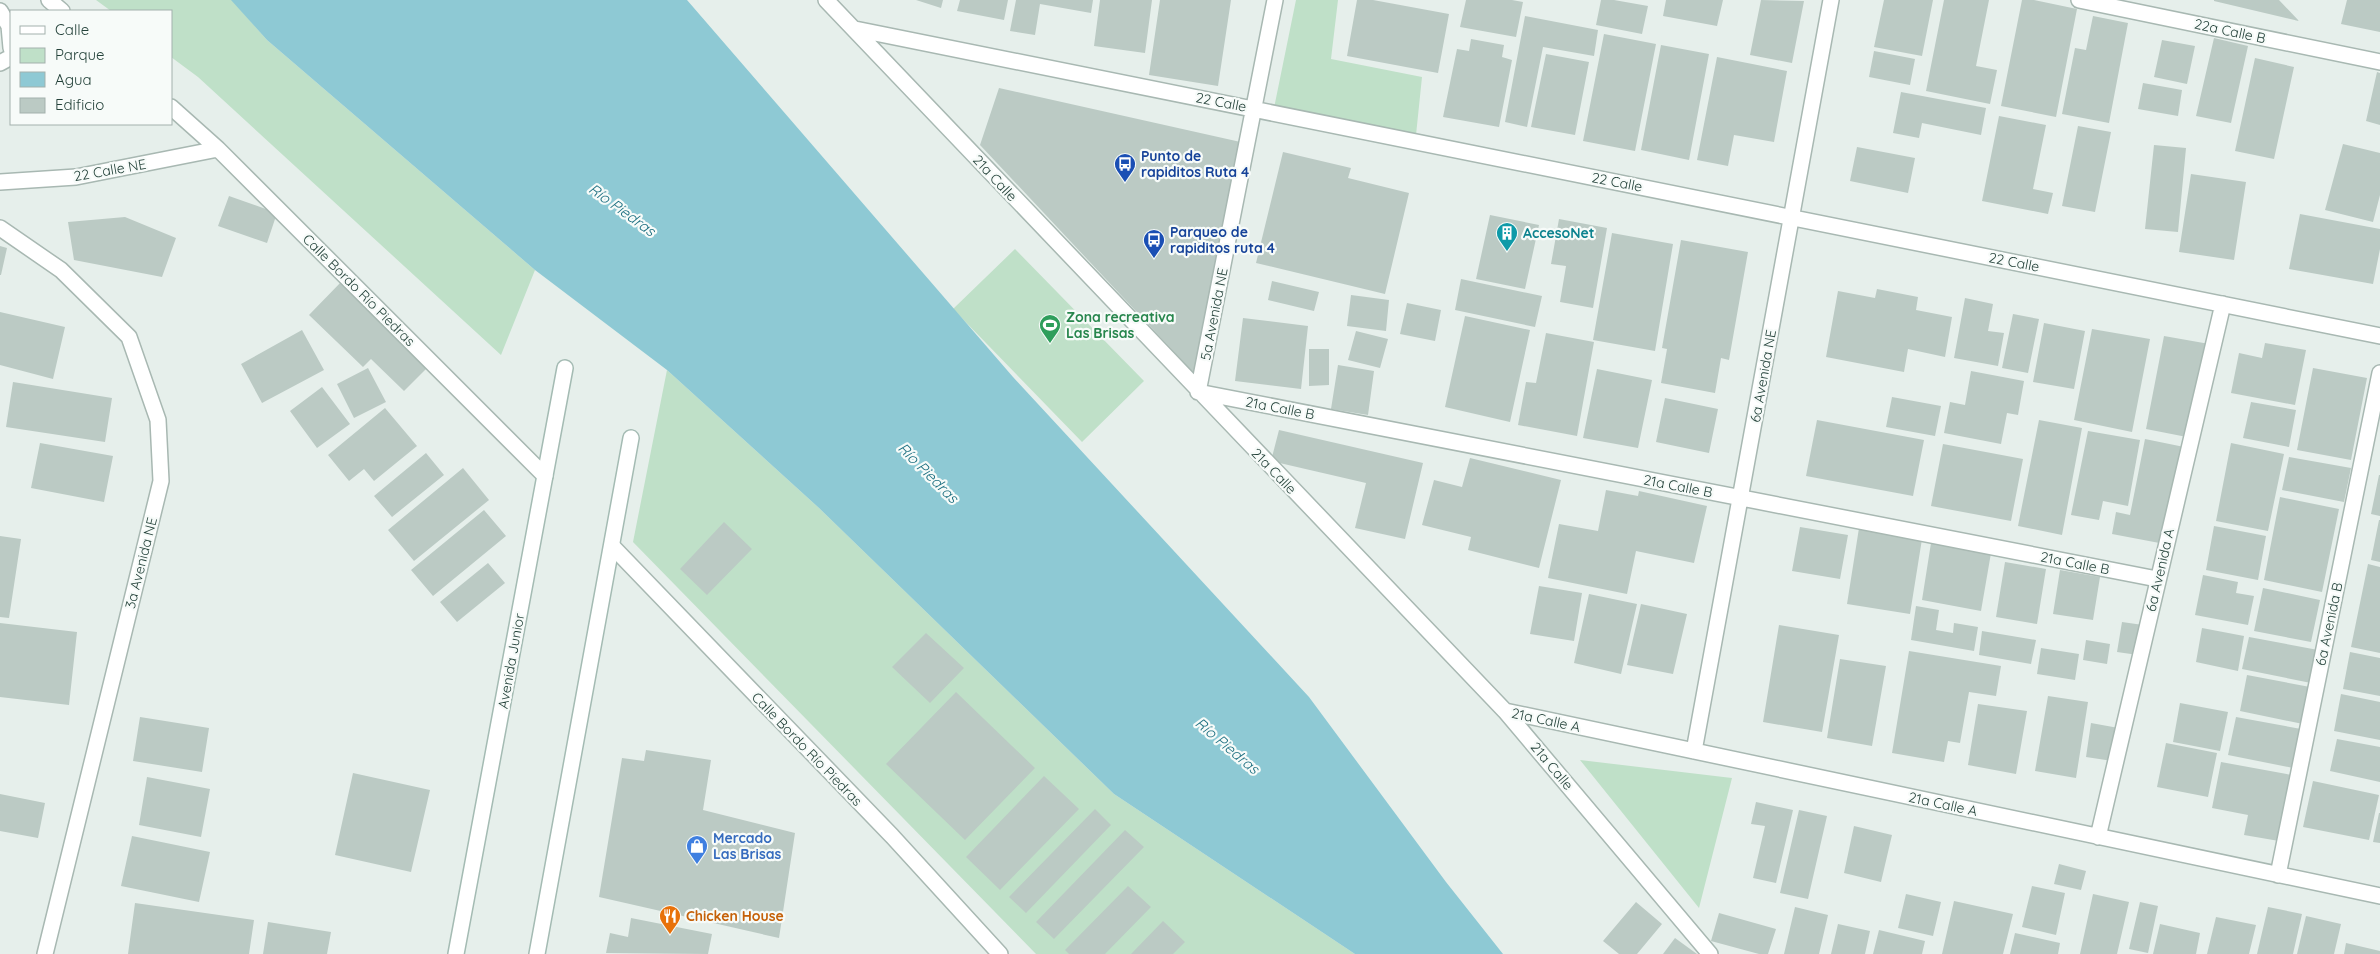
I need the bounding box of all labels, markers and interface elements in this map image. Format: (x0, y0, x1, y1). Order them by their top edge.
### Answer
legend (10, 10, 172, 125)
street label: 22a Calle B (2193, 15, 2267, 47)
text: Calle (55, 20, 89, 39)
text: Parque (55, 45, 105, 64)
text: Agua (55, 70, 92, 89)
street label: 22 Calle (1194, 88, 1248, 116)
text: Edificio (55, 95, 104, 114)
place label: Punto de rapiditos Ruta 4 (1141, 147, 1249, 181)
street label: 21a Calle (969, 151, 1021, 205)
bus stop icon: Punto de rapiditos Ruta 4 (1113, 152, 1137, 183)
street label: 22 Calle NE (72, 155, 148, 185)
street label: 22 Calle (1590, 168, 1644, 196)
water label: Río Piedras (585, 179, 660, 241)
building icon: AccesoNet (1495, 221, 1519, 252)
place label: Parqueo de rapiditos ruta 4 (1170, 223, 1275, 257)
place label: AccesoNet (1523, 224, 1595, 242)
bus stop icon: Parqueo de rapiditos ruta 4 (1142, 228, 1166, 259)
street label: Calle Bordo Río Piedras (299, 230, 419, 350)
street label: 22 Calle (1987, 248, 2041, 276)
street label: 5a Avenida NE (1196, 266, 1232, 362)
place label: Zona recreativa Las Brisas (1066, 308, 1175, 342)
sports icon: Zona recreativa Las Brisas (1038, 313, 1062, 344)
street label: 6a Avenida NE (1746, 328, 1780, 424)
street label: 21a Calle B (1244, 392, 1316, 424)
water label: Río Piedras (894, 438, 963, 508)
street label: 21a Calle (1248, 444, 1300, 498)
street label: 21a Calle B (1642, 470, 1714, 502)
street label: 3a Avenida NE (121, 515, 161, 611)
street label: 6a Avenida A (2142, 527, 2178, 613)
street label: 21a Calle B (2039, 547, 2111, 579)
street label: 6a Avenida B (2311, 581, 2347, 667)
street label: Avenida Junior (494, 611, 528, 710)
street label: Calle Bordo Río Piedras (748, 688, 866, 810)
street label: 21a Calle A (1510, 704, 1582, 736)
water label: Río Piedras (1191, 713, 1264, 779)
street label: 21a Calle (1527, 738, 1577, 794)
street label: 21a Calle A (1907, 788, 1979, 820)
place label: Mercado Las Brisas (713, 829, 782, 863)
shop icon: Mercado Las Brisas (685, 834, 709, 865)
restaurant icon: Chicken House (658, 904, 682, 935)
place label: Chicken House (686, 907, 784, 925)

